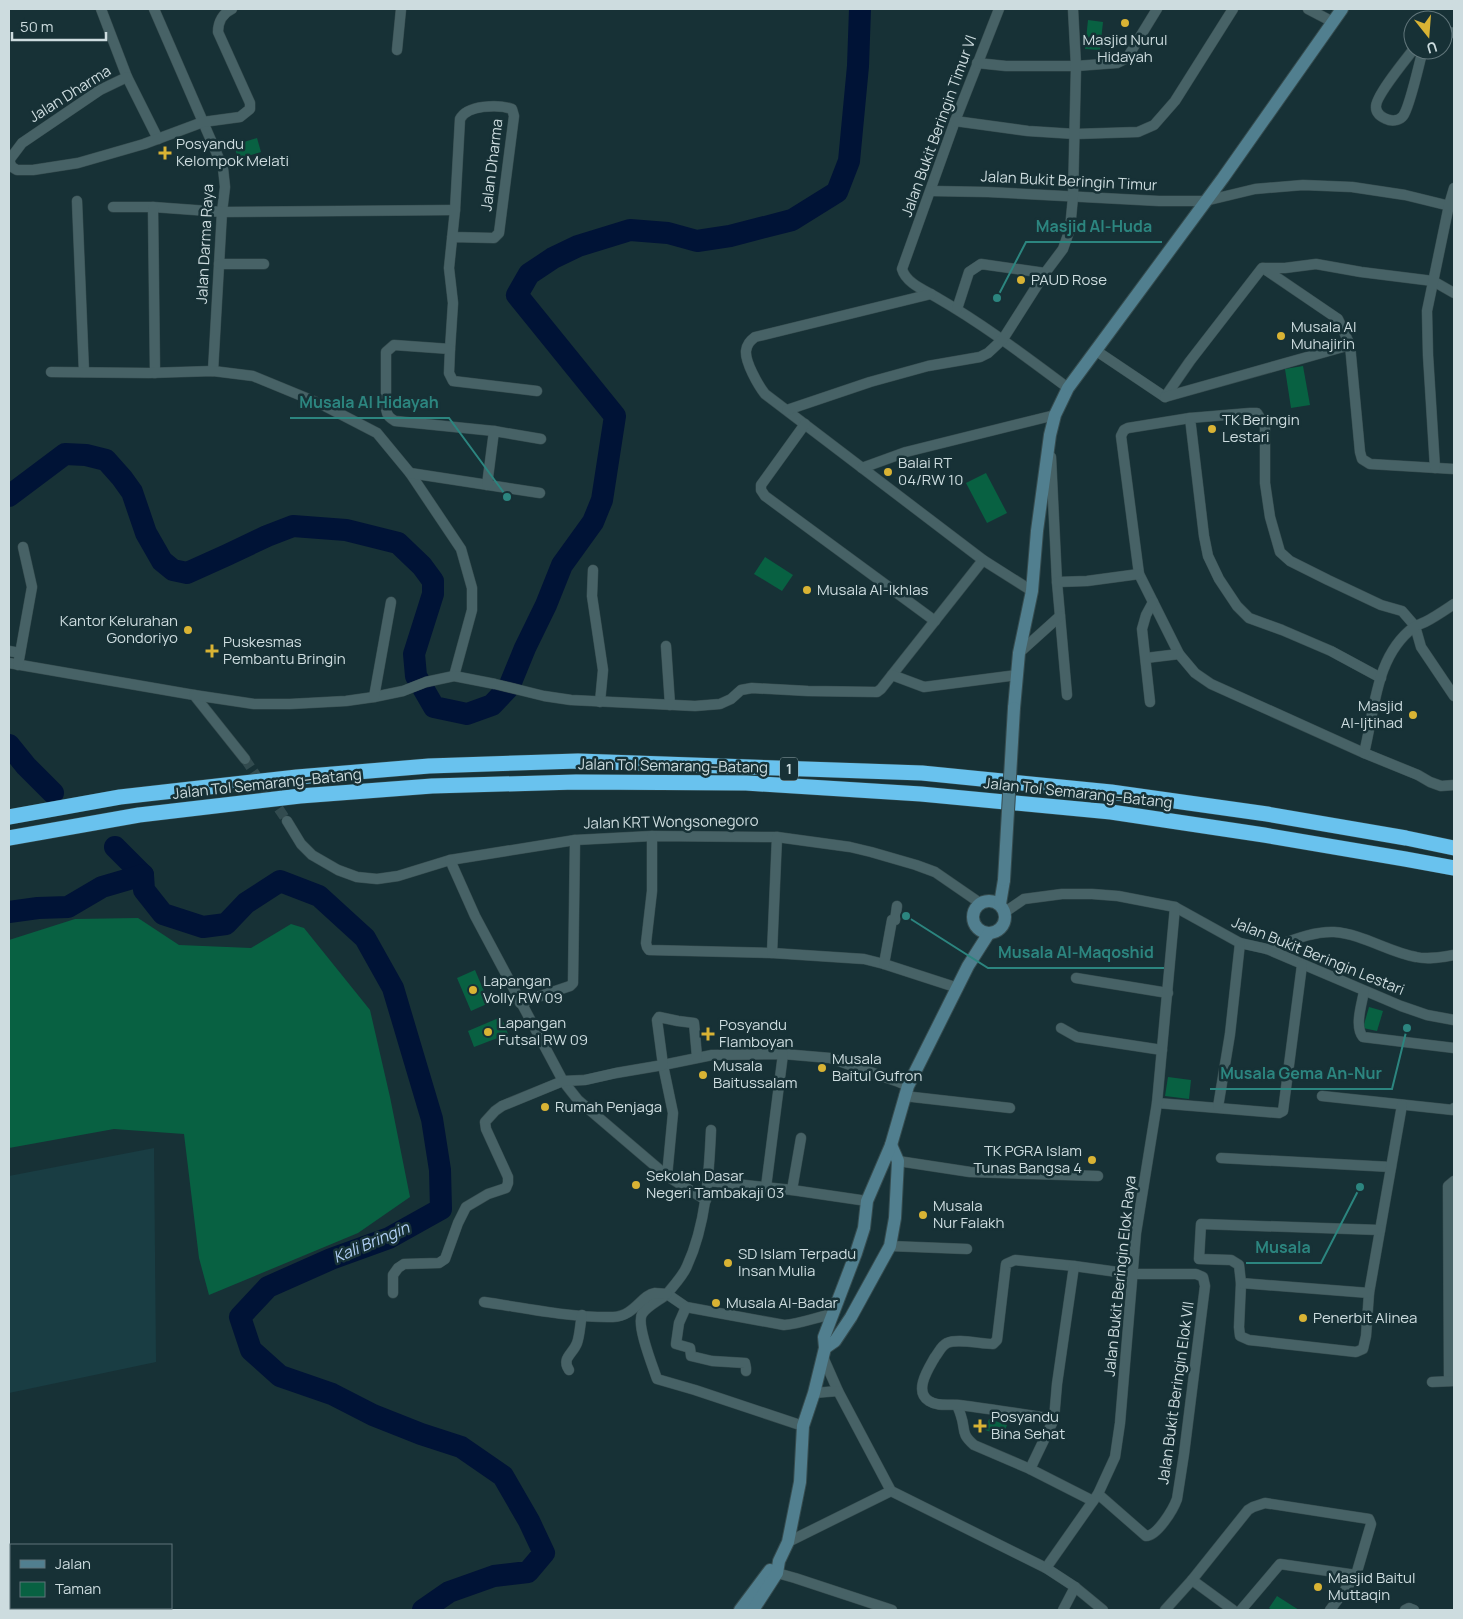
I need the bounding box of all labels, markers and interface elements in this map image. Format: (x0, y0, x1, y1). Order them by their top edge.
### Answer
scale bar (12, 10, 106, 42)
north arrow (1403, 10, 1453, 60)
text: 50 m (20, 16, 54, 37)
marker: Masjid Nurul Hidayah (1119, 17, 1131, 29)
place label: Masjid Nurul Hidayah (1083, 29, 1167, 67)
street label: Jalan Bukit Beringin Timur VI (896, 32, 981, 220)
text: U (1424, 37, 1440, 58)
street label: Jalan Dharma (25, 60, 115, 127)
street label: Jalan Dharma (475, 118, 508, 212)
place label: Posyandu Kelompok Melati (176, 133, 289, 171)
marker: Posyandu Kelompok Melati (158, 146, 172, 160)
street label: Jalan Bukit Beringin Timur (980, 165, 1158, 196)
street label: Jalan Darma Raya (191, 183, 218, 305)
callout: Masjid Al-Huda (1026, 211, 1162, 242)
text: Masjid Al-Huda (1036, 215, 1152, 237)
place label: PAUD Rose (1031, 269, 1107, 290)
marker: PAUD Rose (1015, 274, 1027, 286)
place label: Musala Al Muhajirin (1291, 316, 1357, 354)
marker: Musala Al Muhajirin (1275, 330, 1287, 342)
callout: Musala Al Hidayah (290, 387, 449, 418)
text: Musala Al Hidayah (299, 391, 439, 413)
place label: TK Beringin Lestari (1222, 409, 1300, 447)
marker: TK Beringin Lestari (1206, 423, 1218, 435)
place label: Balai RT 04/RW 10 (898, 452, 963, 490)
marker: Balai RT 04/RW 10 (882, 466, 894, 478)
place label: Musala Al-Ikhlas (817, 579, 929, 600)
marker: Musala Al-Ikhlas (801, 584, 813, 596)
place label: Kantor Kelurahan Gondoriyo (60, 610, 178, 648)
marker: Kantor Kelurahan Gondoriyo (182, 624, 194, 636)
place label: Puskesmas Pembantu Bringin (223, 631, 346, 669)
marker: Puskesmas Pembantu Bringin (205, 644, 219, 658)
place label: Masjid Al-Ijtihad (1341, 695, 1403, 733)
marker: Masjid Al-Ijtihad (1407, 709, 1419, 721)
street label: Jalan Tol Semarang–Batang (578, 753, 768, 778)
road number: 1 (780, 758, 798, 781)
street label: Jalan Tol Semarang–Batang (171, 763, 363, 804)
street label: Jalan Tol Semarang–Batang (982, 772, 1174, 813)
street label: Jalan KRT Wongsonegoro (583, 809, 759, 834)
street label: Jalan Bukit Beringin Lestari (1229, 911, 1408, 1000)
callout: Musala Al-Maqoshid (988, 937, 1164, 968)
text: Musala Al-Maqoshid (998, 941, 1154, 963)
place label: Lapangan Volly RW 09 (483, 970, 563, 1008)
marker: Lapangan Volly RW 09 (467, 984, 479, 996)
place label: Lapangan Futsal RW 09 (498, 1012, 588, 1050)
place label: Posyandu Flamboyan (719, 1014, 794, 1052)
marker: Lapangan Futsal RW 09 (482, 1026, 494, 1038)
marker: Posyandu Flamboyan (701, 1027, 715, 1041)
place label: Musala Baitul Gufron (832, 1048, 922, 1086)
place label: Musala Baitussalam (713, 1055, 798, 1093)
callout: Musala Gema An-Nur (1210, 1058, 1392, 1089)
marker: Musala Baitul Gufron (816, 1062, 828, 1074)
text: Musala Gema An-Nur (1220, 1062, 1382, 1084)
marker: Musala Baitussalam (697, 1069, 709, 1081)
place label: Rumah Penjaga (555, 1096, 662, 1117)
marker: Rumah Penjaga (539, 1101, 551, 1113)
place label: TK PGRA Islam Tunas Bangsa 4 (973, 1140, 1082, 1178)
marker: TK PGRA Islam Tunas Bangsa 4 (1086, 1154, 1098, 1166)
place label: Sekolah Dasar Negeri Tambakaji 03 (646, 1165, 784, 1203)
street label: Jalan Bukit Beringin Elok Raya (1099, 1174, 1140, 1377)
marker: Sekolah Dasar Negeri Tambakaji 03 (630, 1179, 642, 1191)
place label: Musala Nur Falakh (933, 1195, 1004, 1233)
marker: Musala Nur Falakh (917, 1209, 929, 1221)
water label: Kali Bringin (330, 1216, 413, 1268)
callout: Musala (1246, 1232, 1321, 1263)
text: Musala (1255, 1236, 1311, 1258)
place label: SD Islam Terpadu Insan Mulia (738, 1243, 856, 1281)
marker: SD Islam Terpadu Insan Mulia (722, 1257, 734, 1269)
place label: Musala Al-Badar (726, 1292, 839, 1313)
marker: Musala Al-Badar (710, 1297, 722, 1309)
street label: Jalan Bukit Beringin Elok VII (1152, 1300, 1199, 1486)
place label: Penerbit Alinea (1313, 1307, 1417, 1328)
marker: Penerbit Alinea (1297, 1312, 1309, 1324)
place label: Posyandu Bina Sehat (991, 1406, 1065, 1444)
marker: Posyandu Bina Sehat (973, 1419, 987, 1433)
legend (10, 1544, 172, 1609)
text: Jalan (55, 1553, 91, 1574)
place label: Masjid Baitul Muttaqin (1328, 1567, 1415, 1605)
text: Taman (55, 1578, 101, 1599)
marker: Masjid Baitul Muttaqin (1312, 1581, 1324, 1593)

